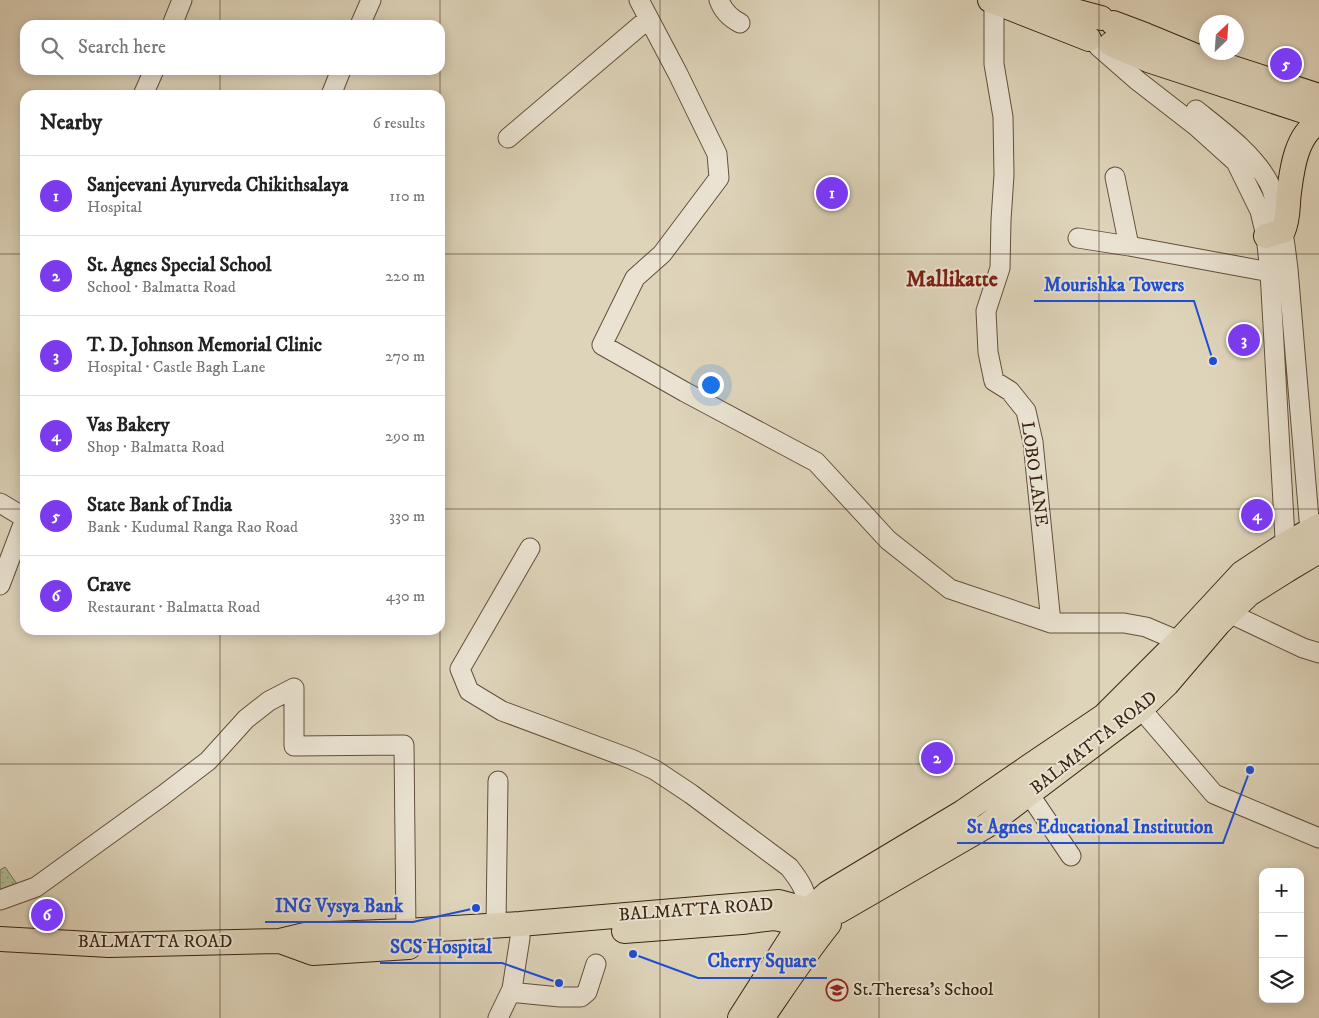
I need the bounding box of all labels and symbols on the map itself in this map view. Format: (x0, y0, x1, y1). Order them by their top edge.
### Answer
north arrow (1199, 15, 1244, 60)
pin: 5 (1270, 45, 1302, 83)
pin: 1 (816, 174, 848, 212)
district label: Mallikatte (906, 266, 998, 293)
callout: Mourishka Towers (1034, 267, 1194, 301)
text: Mourishka Towers (1044, 274, 1185, 297)
pin: 3 (1228, 321, 1260, 359)
your location (698, 372, 724, 398)
street label: LOBO LANE (1016, 420, 1052, 528)
pin: 4 (1241, 496, 1273, 534)
street label: BALMATTA ROAD (1026, 687, 1162, 799)
pin: 2 (921, 739, 953, 777)
callout: St Agnes Educational Institution (957, 809, 1223, 843)
text: St Agnes Educational Institution (967, 816, 1214, 839)
callout: ING Vysya Bank (265, 888, 413, 922)
street label: BALMATTA ROAD (618, 894, 774, 926)
text: ING Vysya Bank (275, 895, 404, 918)
pin: 6 (31, 896, 63, 934)
callout: SCS Hospital (380, 929, 502, 963)
street label: BALMATTA ROAD (78, 931, 233, 953)
text: SCS Hospital (390, 936, 492, 959)
callout: Cherry Square (698, 944, 827, 978)
text: Cherry Square (707, 950, 817, 974)
school or university icon: St.Theresa's School (825, 978, 849, 1002)
place label: St.Theresa's School (853, 979, 994, 1001)

